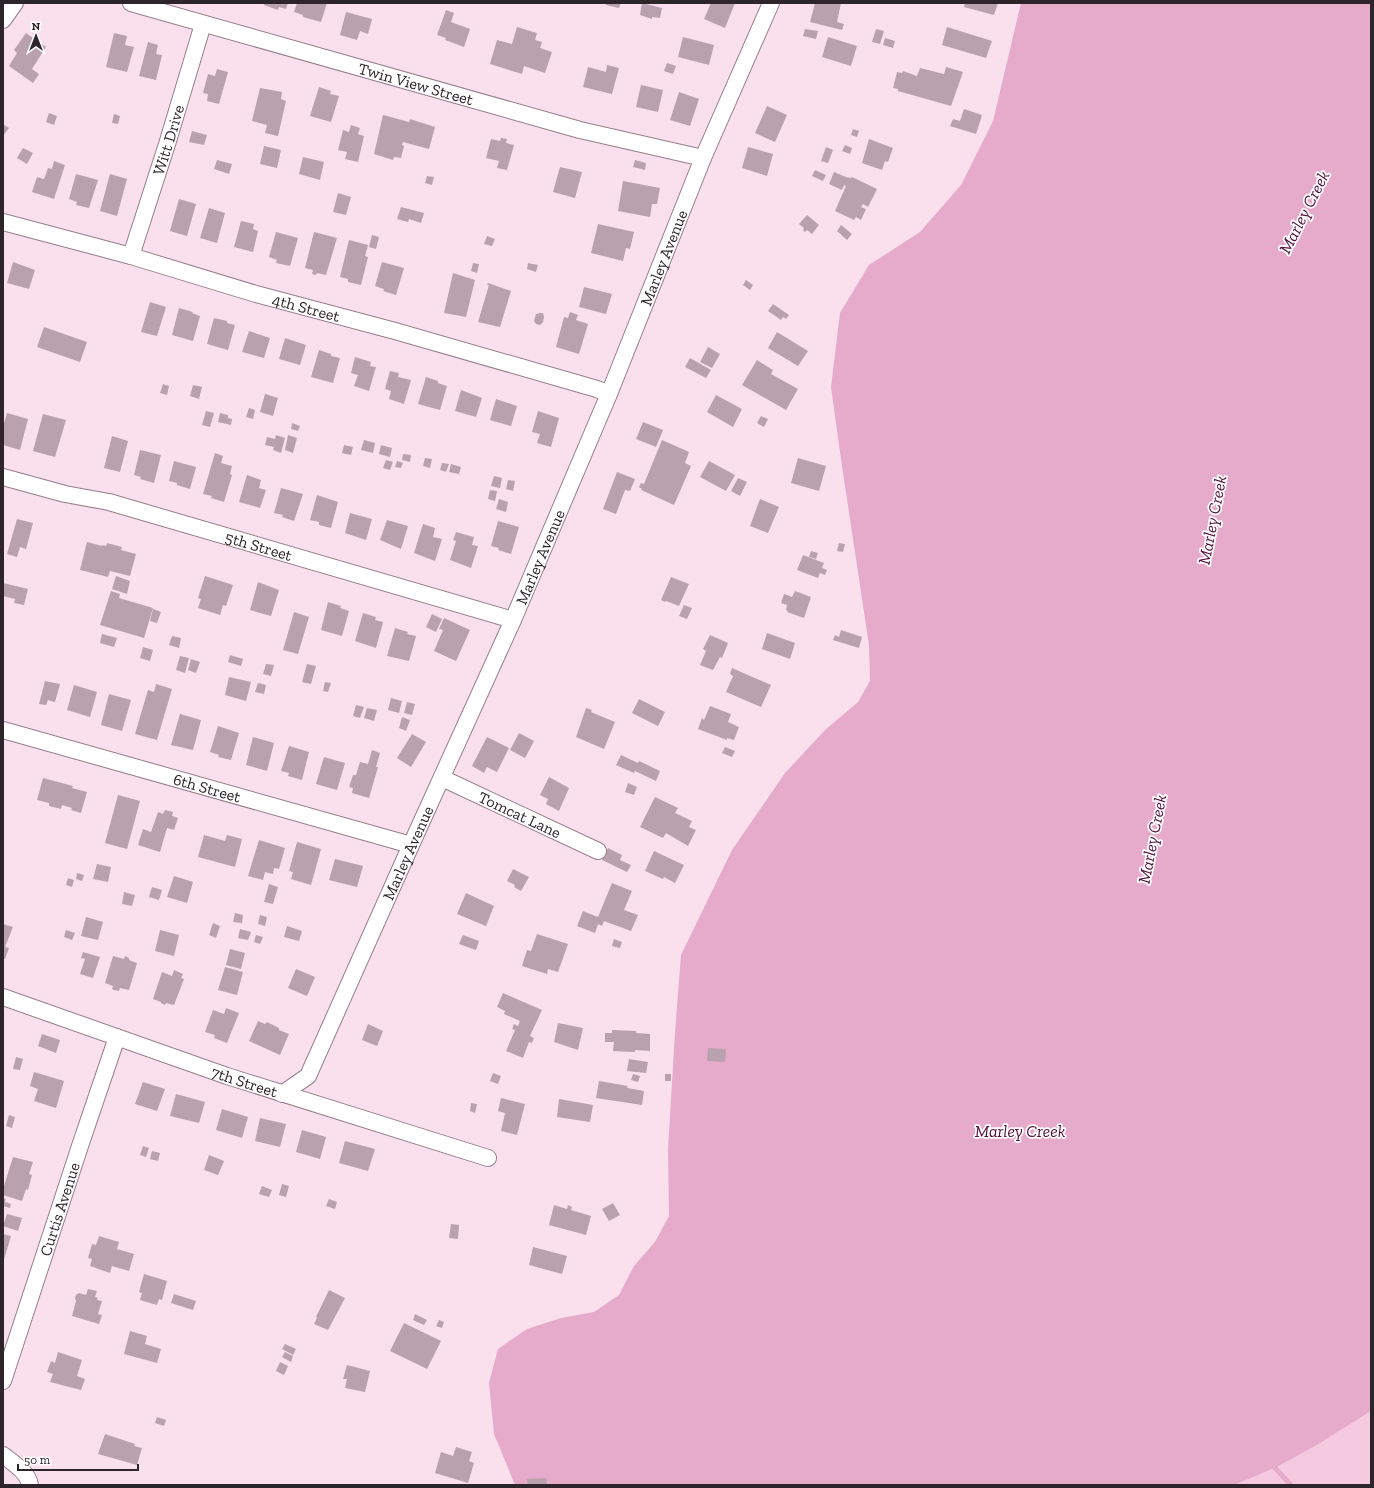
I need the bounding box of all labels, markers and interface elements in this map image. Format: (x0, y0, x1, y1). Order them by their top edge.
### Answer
north arrow (16, 16, 56, 56)
text: N (32, 20, 41, 33)
street label: Twin View Street (356, 59, 475, 109)
street label: Witt Drive (149, 103, 188, 177)
water label: Marley Creek (1275, 167, 1334, 257)
street label: Marley Avenue (636, 207, 691, 308)
street label: 4th Street (270, 290, 342, 326)
water label: Marley Creek (1194, 473, 1231, 566)
street label: Marley Avenue (512, 507, 569, 608)
street label: 5th Street (223, 527, 294, 565)
street label: 6th Street (171, 769, 243, 807)
street label: Tomcat Lane (475, 787, 564, 842)
water label: Marley Creek (1134, 792, 1171, 885)
street label: Marley Avenue (379, 803, 438, 903)
street label: 7th Street (209, 1062, 280, 1101)
water label: Marley Creek (975, 1121, 1066, 1141)
street label: Curtis Avenue (36, 1160, 84, 1258)
scale bar (18, 1446, 138, 1472)
text: 50 m (24, 1453, 51, 1467)

